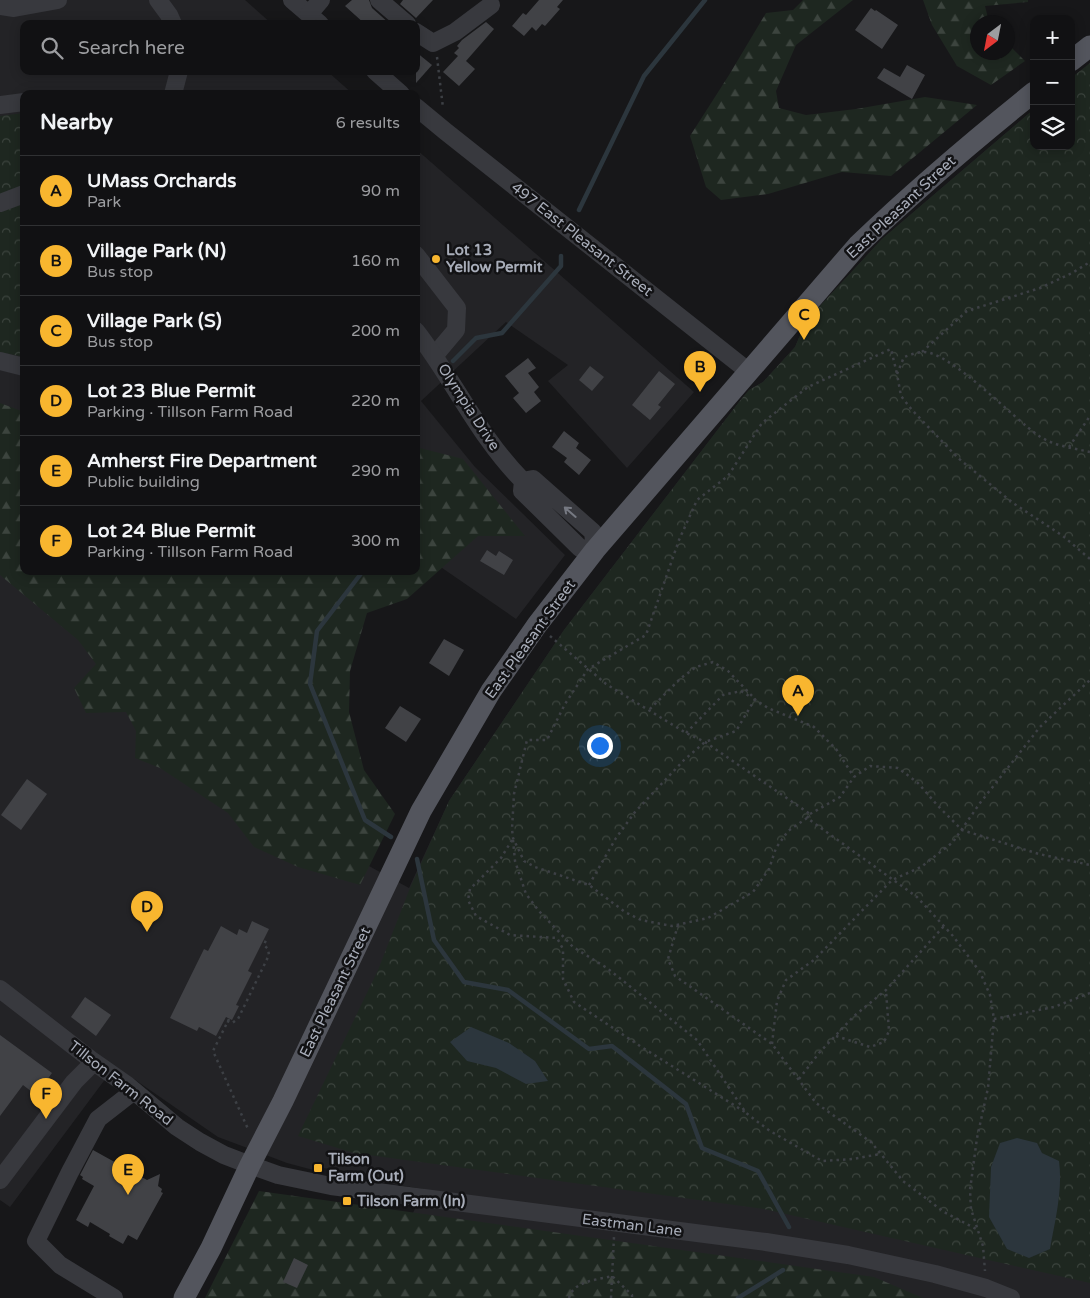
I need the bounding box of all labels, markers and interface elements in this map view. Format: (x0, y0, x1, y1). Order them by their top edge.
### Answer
north arrow (970, 15, 1015, 60)
map controls (1030, 15, 1075, 150)
button: + (1030, 15, 1075, 60)
search box (20, 20, 420, 75)
icon: search (38, 34, 66, 62)
text: Search here (78, 37, 185, 59)
button: − (1030, 60, 1075, 105)
button: layers (1030, 105, 1075, 150)
text: Nearby (40, 110, 113, 135)
text: 6 results (336, 113, 400, 133)
street label: East Pleasant Street (843, 152, 959, 262)
text: UMass Orchards (87, 170, 236, 192)
street label: 497 East Pleasant Street (508, 178, 657, 300)
text: A (50, 181, 62, 201)
text: 90 m (361, 181, 400, 201)
text: Park (87, 192, 121, 212)
text: Village Park (N) (87, 240, 226, 262)
place label: Lot 13 Yellow Permit (446, 241, 543, 276)
text: B (50, 251, 62, 271)
text: 160 m (351, 251, 400, 271)
marker: Lot 13 Yellow Permit (430, 253, 442, 265)
text: Bus stop (87, 262, 153, 282)
pin: C (788, 299, 820, 340)
text: Village Park (S) (87, 310, 222, 332)
text: C (50, 321, 62, 341)
text: 200 m (351, 321, 400, 341)
text: Bus stop (87, 332, 153, 352)
pin: B (684, 351, 716, 392)
street label: Olympia Drive (434, 360, 504, 454)
text: Lot 23 Blue Permit (87, 380, 255, 402)
text: D (50, 391, 62, 411)
text: 220 m (351, 391, 400, 411)
text: Parking · Tillson Farm Road (87, 402, 293, 422)
text: Amherst Fire Department (87, 450, 317, 472)
text: E (51, 461, 61, 481)
text: 290 m (351, 461, 400, 481)
text: Public building (87, 472, 200, 492)
one-way arrow (564, 506, 577, 518)
text: Lot 24 Blue Permit (87, 520, 255, 542)
text: F (51, 531, 61, 551)
text: 300 m (351, 531, 400, 551)
text: Parking · Tillson Farm Road (87, 542, 293, 562)
street label: East Pleasant Street (481, 576, 579, 702)
pin: A (782, 675, 814, 716)
your location (587, 733, 613, 759)
pin: D (131, 891, 163, 932)
street label: East Pleasant Street (296, 924, 374, 1060)
street label: Tillson Farm Road (65, 1037, 177, 1129)
pin: F (30, 1078, 62, 1119)
place label: Tilson Farm (Out) (327, 1150, 404, 1185)
pin: E (112, 1154, 144, 1195)
marker: Tilson Farm (Out) (312, 1162, 324, 1174)
place label: Tilson Farm (In) (356, 1192, 466, 1210)
marker: Tilson Farm (In) (341, 1195, 353, 1207)
street label: Eastman Lane (581, 1210, 683, 1240)

